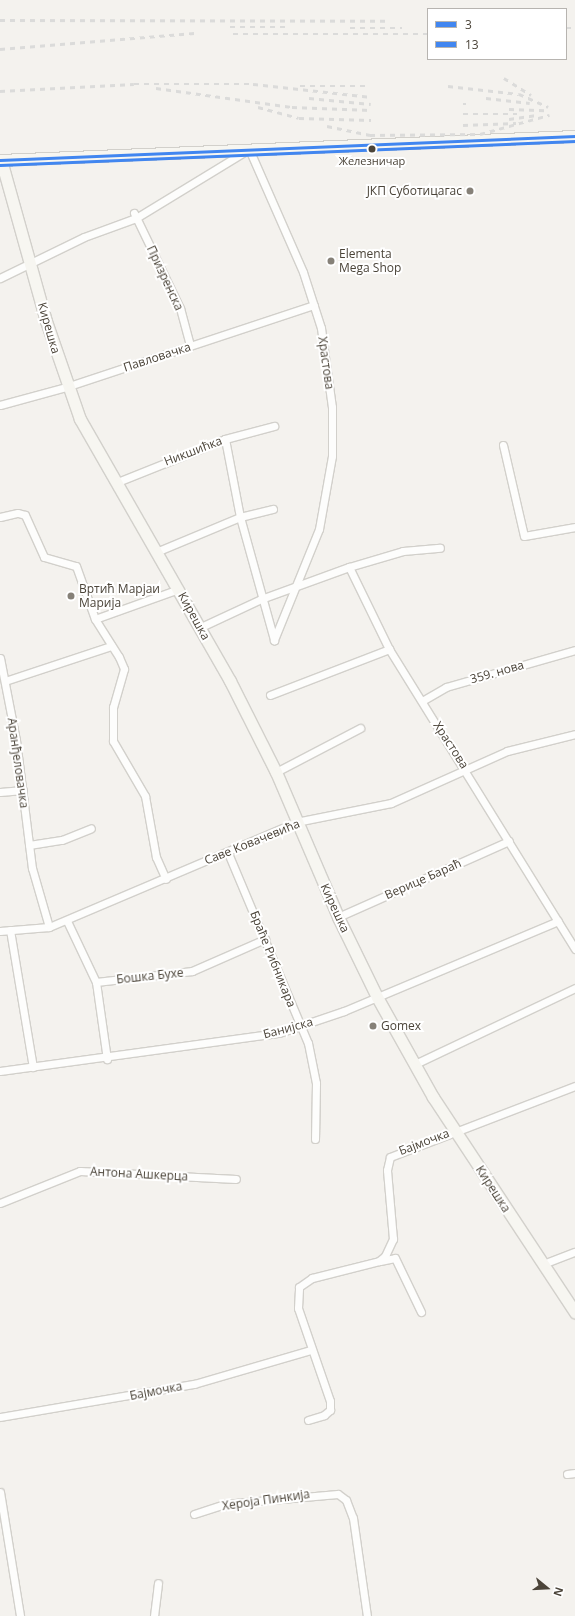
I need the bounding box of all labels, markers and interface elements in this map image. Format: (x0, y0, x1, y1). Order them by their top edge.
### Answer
legend (427, 8, 567, 60)
text: 3 (465, 16, 472, 33)
text: 13 (465, 36, 479, 53)
marker: Железничар (367, 144, 377, 154)
place label: Железничар (339, 154, 405, 168)
place label: ЈКП Суботицагас (367, 184, 462, 198)
marker: ЈКП Суботицагас (465, 186, 475, 196)
street label: Призренска (144, 243, 186, 313)
place label: Elementa Mega Shop (339, 247, 401, 275)
marker: Elementa Mega Shop (326, 256, 336, 266)
street label: Кирешка (35, 301, 63, 355)
street label: Храстова (315, 336, 337, 390)
street label: Павловачка (121, 339, 193, 375)
street label: Никшићка (162, 433, 224, 469)
place label: Вртић Марјаи Марија (79, 582, 160, 610)
street label: Кирешка (175, 590, 213, 642)
marker: Вртић Марјаи Марија (66, 591, 76, 601)
street label: 359. нова (468, 657, 526, 687)
street label: Аранђеловачка (5, 717, 31, 809)
street label: Храстова (430, 719, 472, 771)
street label: Саве Ковачевића (202, 816, 302, 868)
street label: Верице Бараћ (383, 856, 463, 902)
street label: Кирешка (317, 881, 353, 935)
street label: Браће Рибникара (247, 909, 299, 1009)
street label: Бошка Бухе (116, 965, 184, 987)
street label: Банијска (262, 1014, 314, 1042)
place label: Gomex (381, 1019, 421, 1033)
marker: Gomex (368, 1021, 378, 1031)
street label: Бајмочка (397, 1126, 451, 1158)
street label: Кирешка (473, 1163, 513, 1215)
street label: Антона Ашкерца (90, 1164, 188, 1184)
street label: Бајмочка (129, 1379, 183, 1403)
street label: Хероја Пинкија (221, 1487, 311, 1513)
north arrow (527, 1568, 567, 1608)
text: N (550, 1585, 567, 1598)

